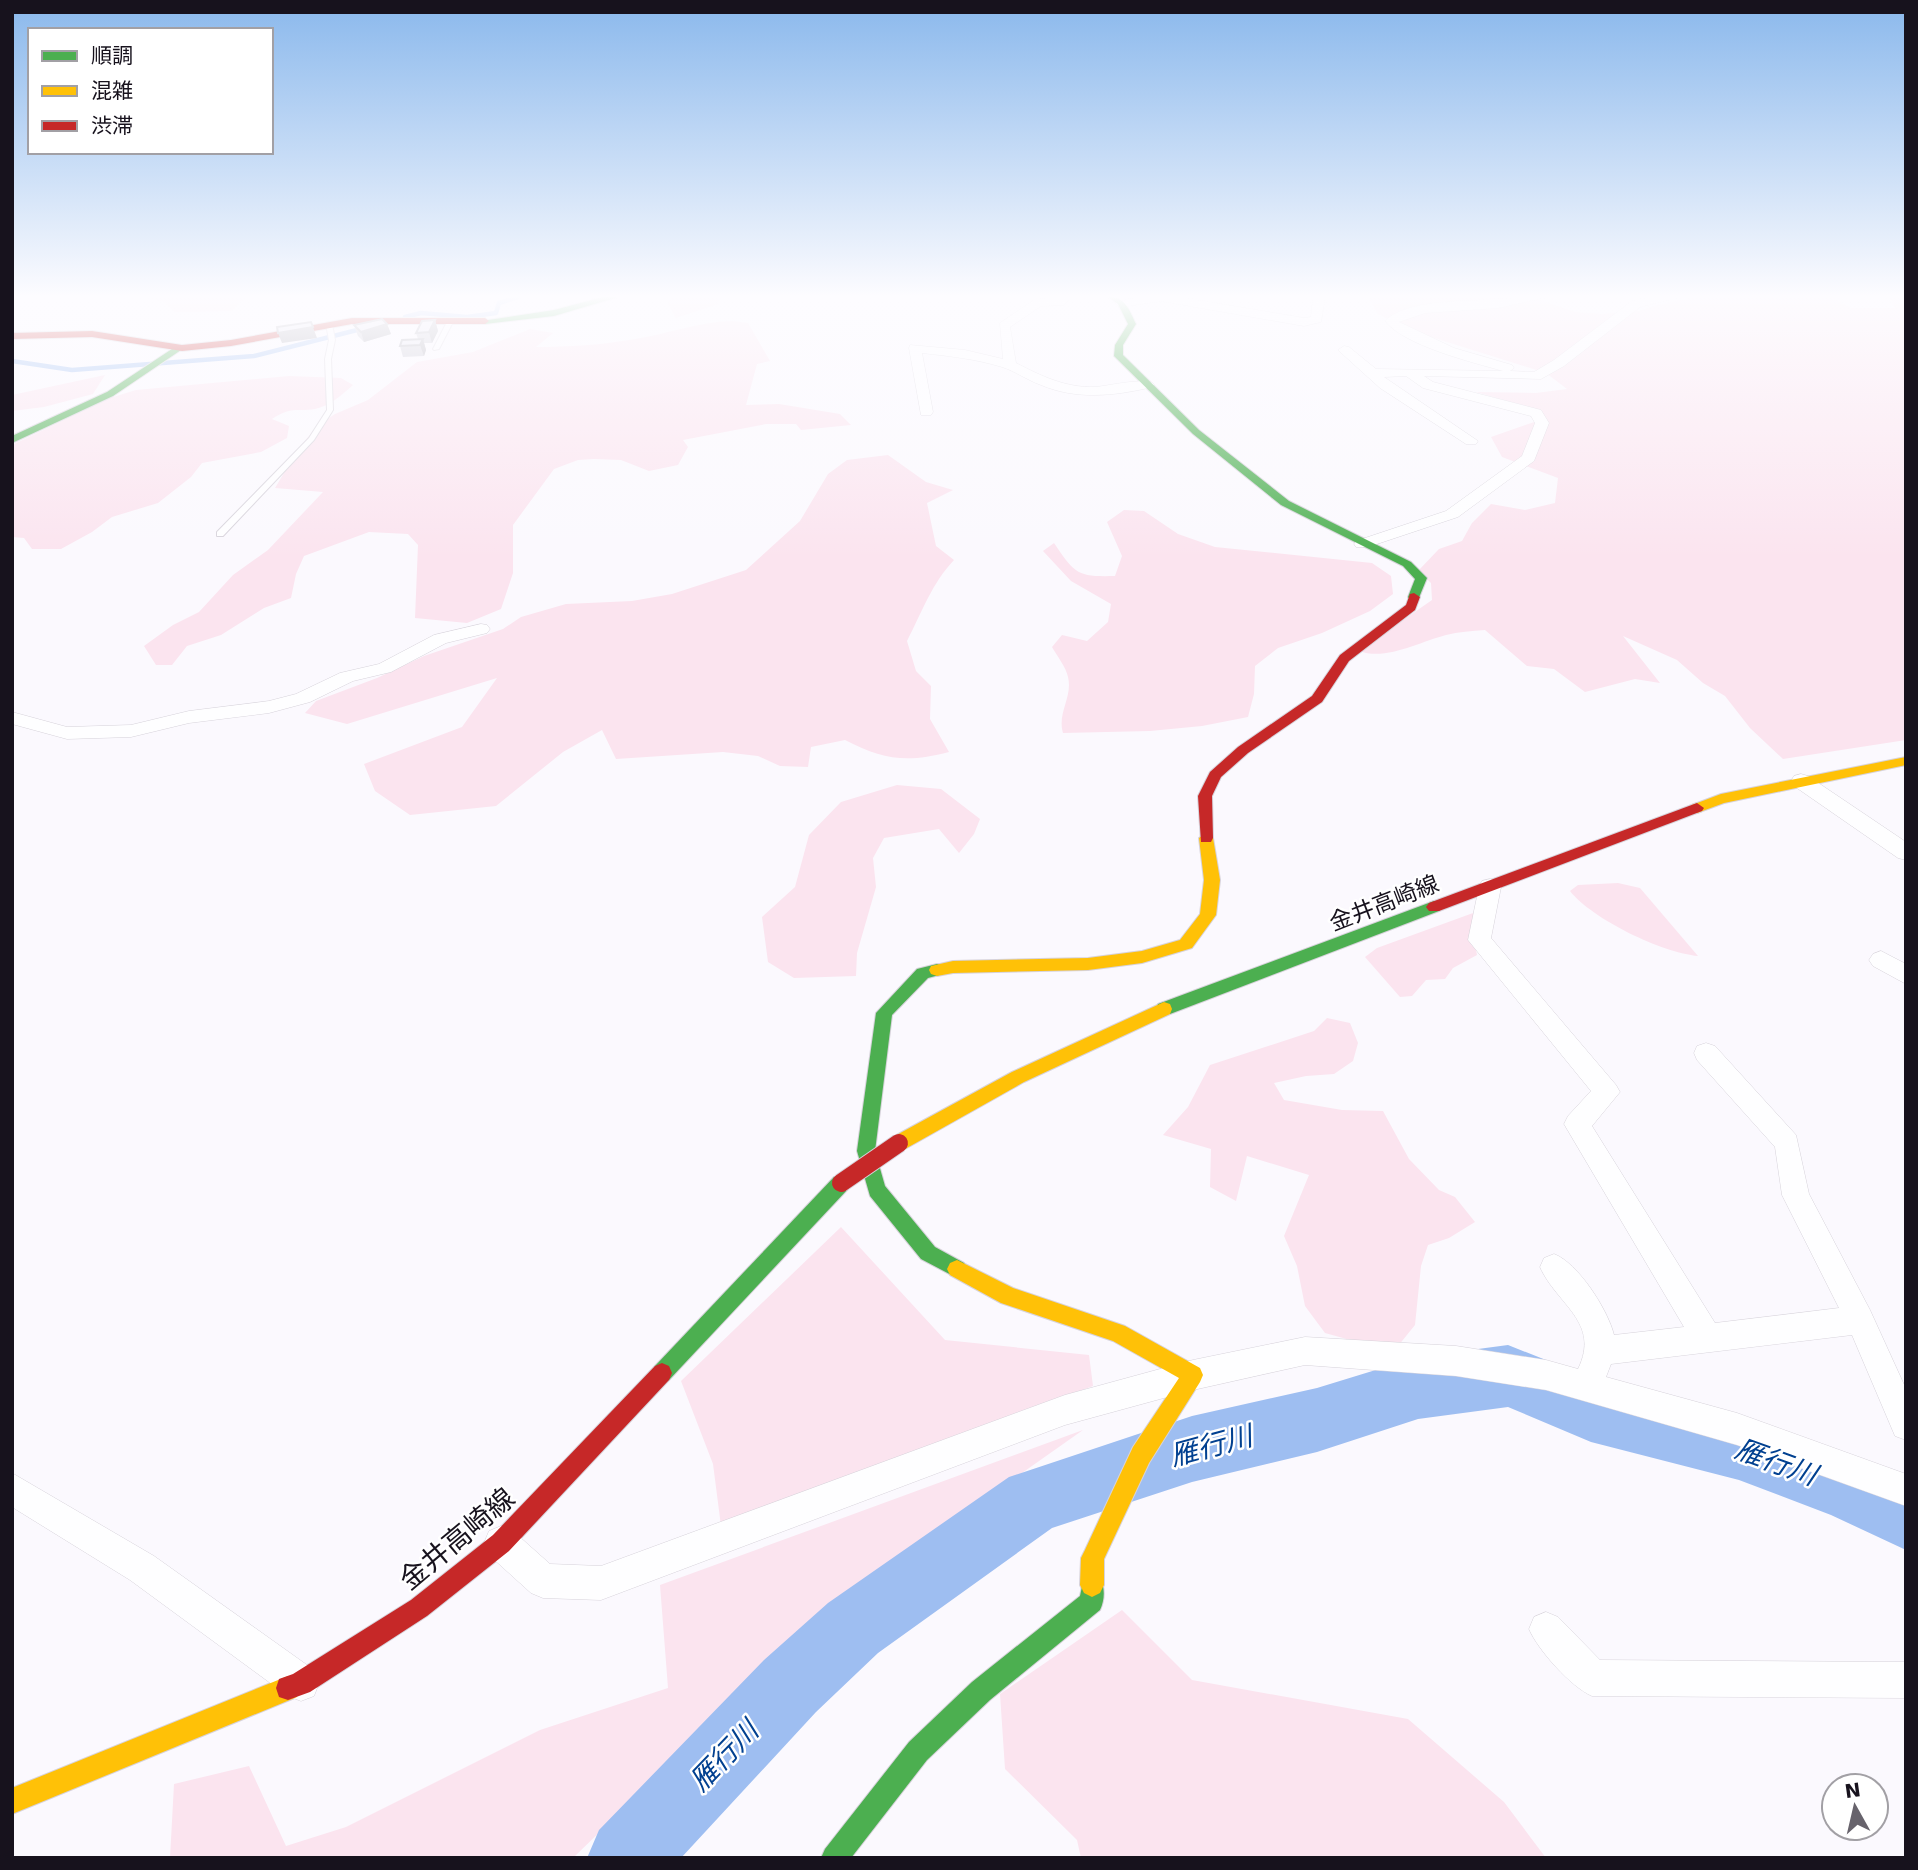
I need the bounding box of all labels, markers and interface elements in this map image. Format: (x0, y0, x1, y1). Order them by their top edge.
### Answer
legend (28, 28, 273, 154)
text: 順調 (91, 44, 133, 68)
text: 混雑 (91, 79, 133, 103)
text: 渋滞 (91, 114, 133, 138)
street label: 金井高崎線 (1326, 870, 1442, 936)
water label: 雁行川 (1166, 1418, 1259, 1473)
water label: 雁行川 (1731, 1432, 1824, 1493)
street label: 金井高崎線 (393, 1481, 521, 1597)
water label: 雁行川 (683, 1712, 767, 1798)
north arrow (1820, 1772, 1890, 1842)
text: N (1843, 1778, 1862, 1802)

